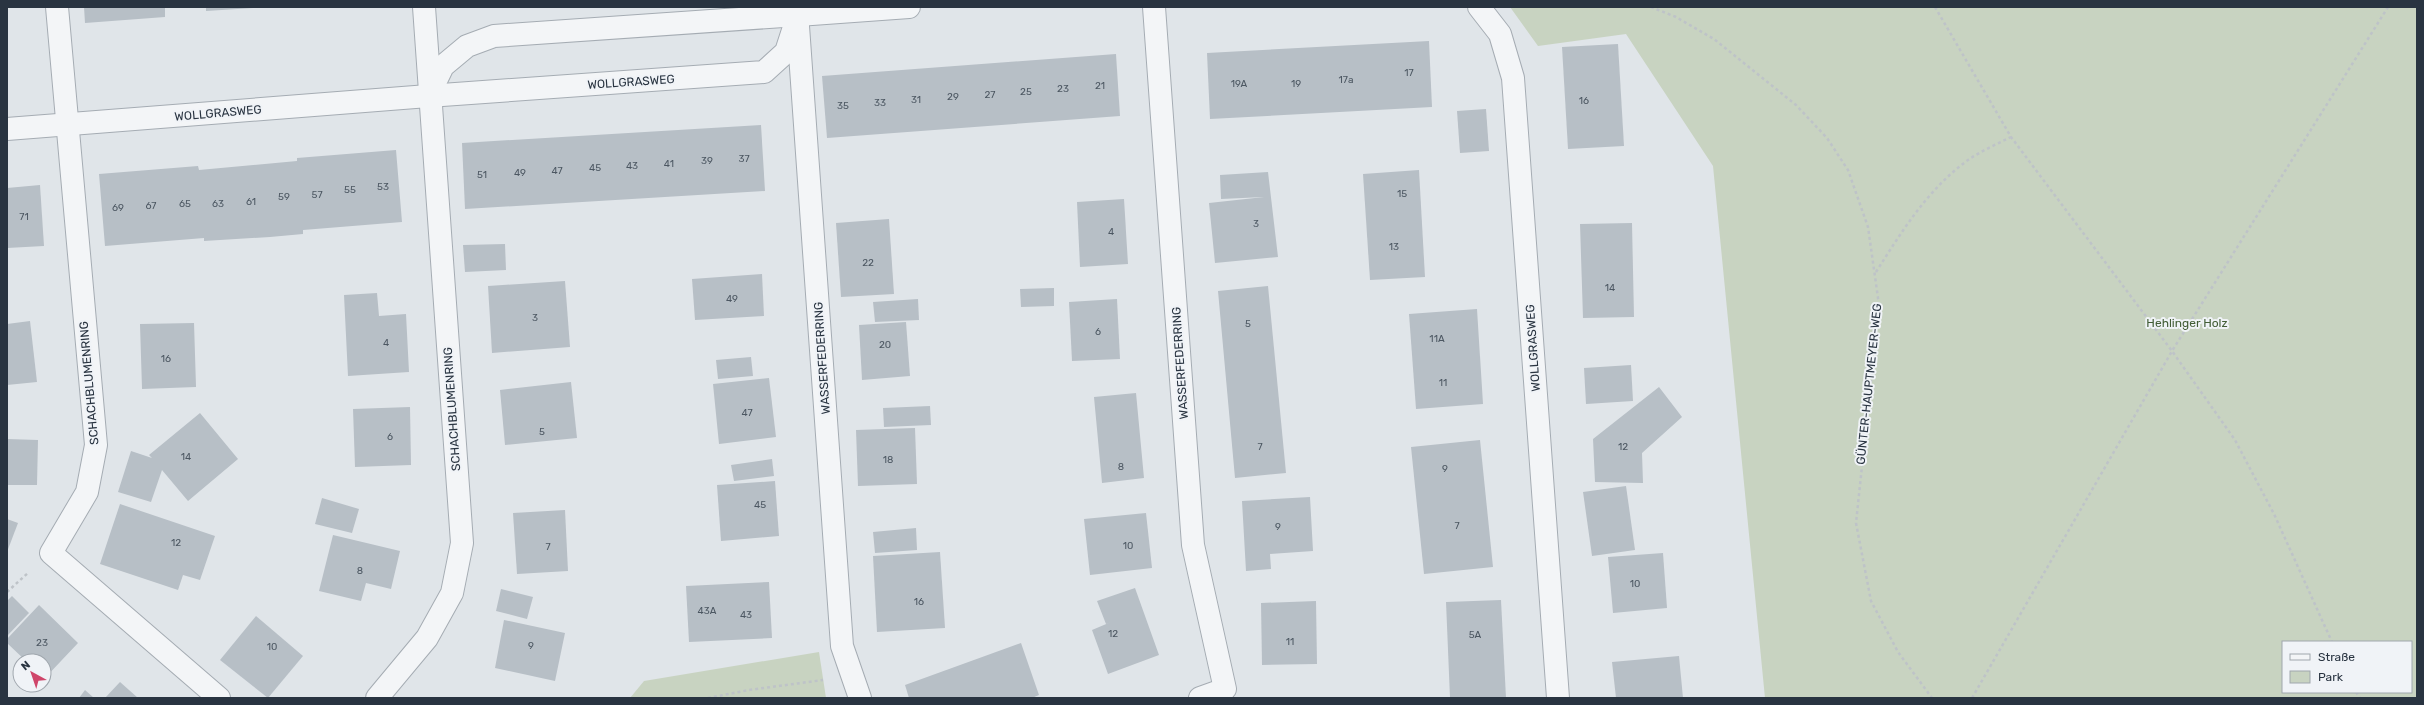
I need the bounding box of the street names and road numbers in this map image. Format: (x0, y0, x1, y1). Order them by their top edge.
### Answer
street label: WOLLGRASWEG (587, 72, 675, 92)
street label: WOLLGRASWEG (174, 102, 262, 124)
street label: WASSERFEDERRING (811, 301, 833, 415)
street label: GÜNTER-HAUPTMEYER-WEG (1854, 303, 1884, 465)
street label: WOLLGRASWEG (1523, 304, 1543, 392)
street label: WASSERFEDERRING (1169, 306, 1191, 420)
street label: SCHACHBLUMENRING (77, 321, 101, 445)
street label: SCHACHBLUMENRING (441, 347, 463, 471)

